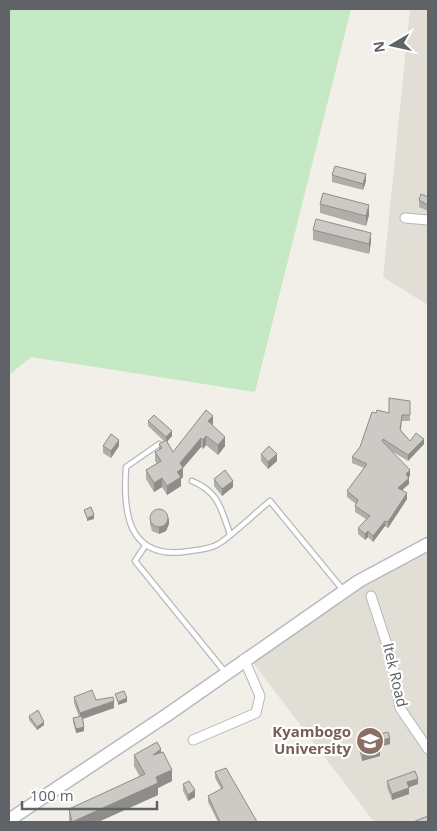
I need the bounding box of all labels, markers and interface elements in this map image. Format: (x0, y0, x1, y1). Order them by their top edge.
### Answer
north arrow (367, 20, 417, 70)
text: N (368, 40, 389, 54)
street label: Itek Road (379, 641, 413, 709)
place label: Kyambogo University (272, 721, 351, 758)
school or university icon: Kyambogo University (355, 726, 385, 756)
scale bar (22, 778, 158, 810)
text: 100 m (30, 785, 74, 805)

